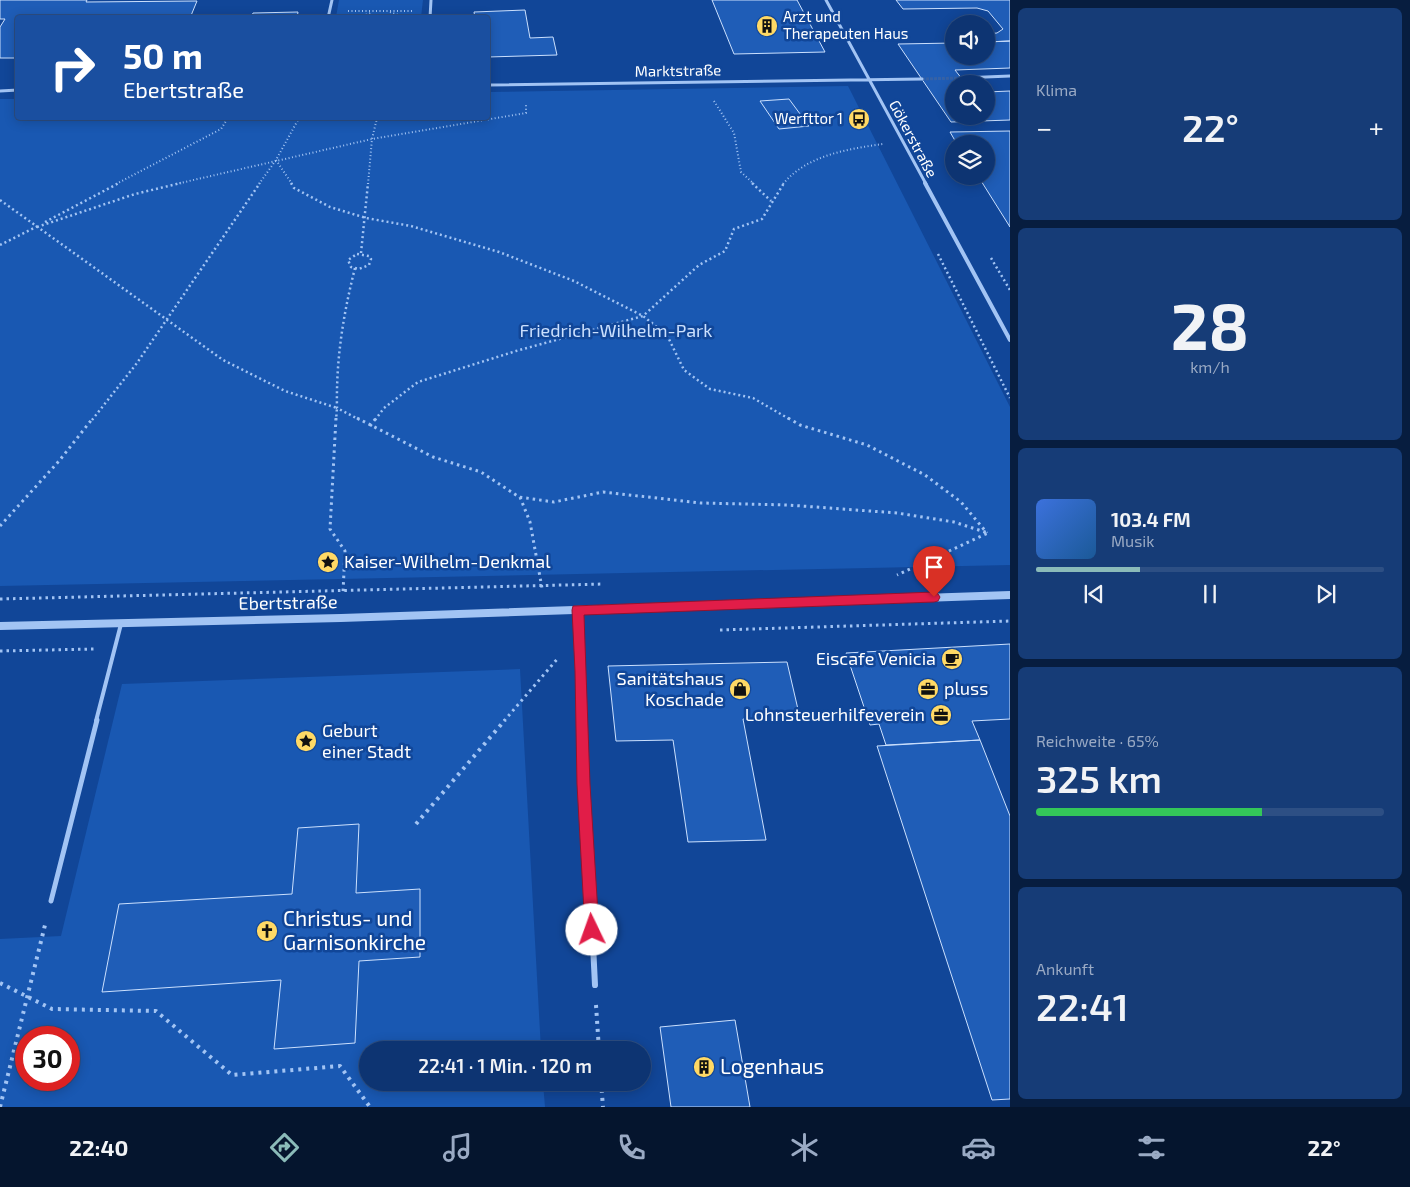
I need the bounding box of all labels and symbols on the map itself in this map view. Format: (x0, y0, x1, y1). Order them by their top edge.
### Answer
place label: Arzt und Therapeuten Haus (783, 7, 908, 42)
building icon: Arzt und Therapeuten Haus (755, 14, 779, 38)
street label: Marktstraße (635, 60, 721, 80)
street label: Gökerstraße (886, 97, 942, 180)
bus stop icon: Werfttor 1 (847, 107, 871, 131)
place label: Werfttor 1 (774, 109, 843, 127)
park label: Friedrich-Wilhelm-Park (520, 319, 712, 341)
pin (913, 546, 955, 597)
place icon: Kaiser-Wilhelm-Denkmal (316, 550, 340, 574)
place label: Kaiser-Wilhelm-Denkmal (344, 550, 551, 572)
street label: Ebertstraße (238, 590, 338, 614)
place label: Eiscafe Venicia (816, 647, 936, 669)
cafe icon: Eiscafe Venicia (940, 647, 964, 671)
place label: Sanitätshaus Koschade (617, 667, 724, 710)
shop icon: Sanitätshaus Koschade (728, 677, 752, 701)
office icon: pluss (916, 677, 940, 701)
place label: pluss (944, 677, 988, 699)
place label: Lohnsteuerhilfeverein (745, 703, 925, 725)
office icon: Lohnsteuerhilfeverein (929, 703, 953, 727)
place label: Geburt einer Stadt (322, 719, 411, 762)
place icon: Geburt einer Stadt (294, 729, 318, 753)
position arrow (565, 903, 617, 955)
place label: Christus- und Garnisonkirche (283, 905, 426, 954)
church icon: Christus- und Garnisonkirche (255, 919, 279, 943)
speed limit sign: 30 (15, 1026, 80, 1091)
place label: Logenhaus (720, 1053, 824, 1078)
building icon: Logenhaus (692, 1055, 716, 1079)

